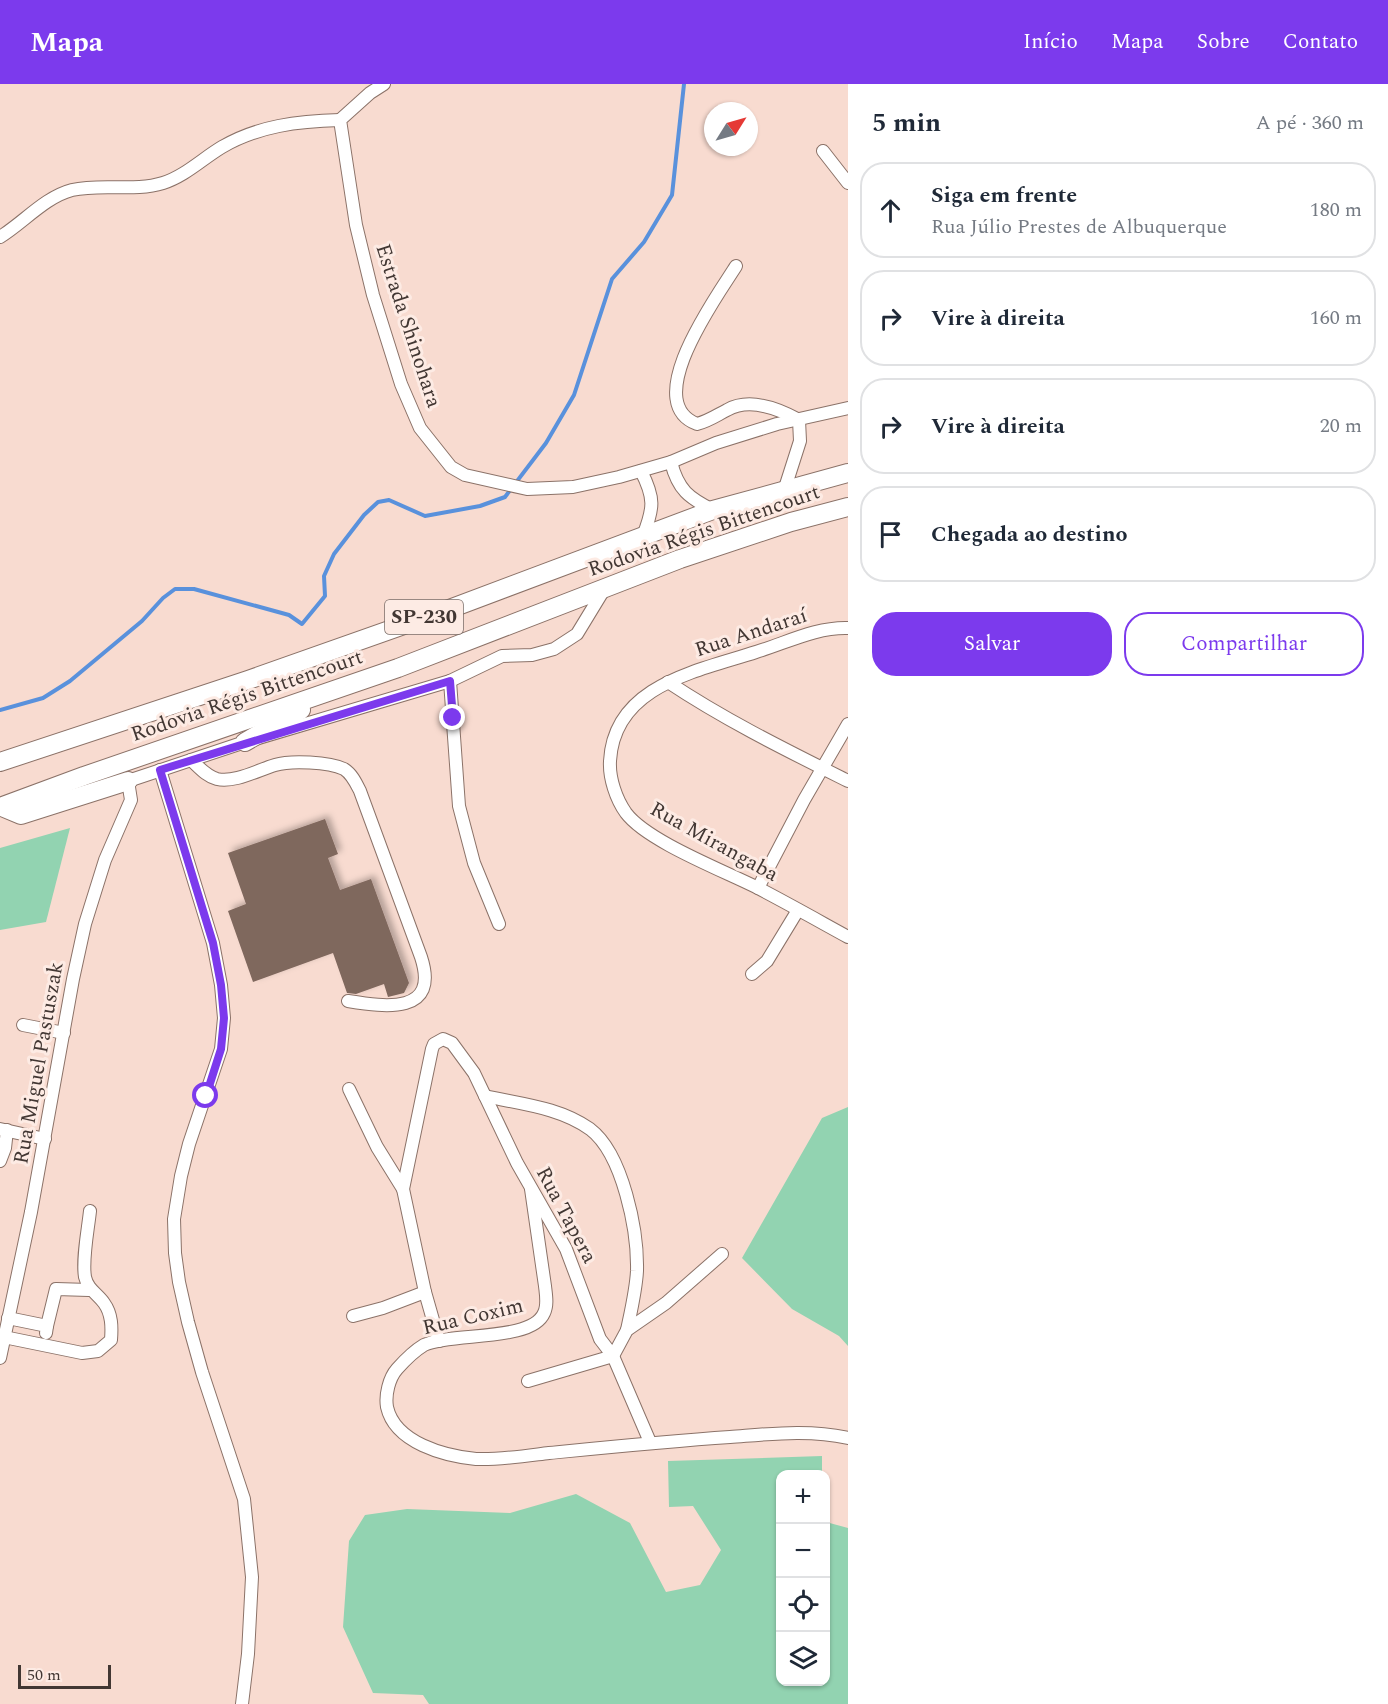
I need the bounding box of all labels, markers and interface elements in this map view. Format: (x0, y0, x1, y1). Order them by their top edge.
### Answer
text: Mapa (30, 21, 103, 64)
text: Início (1023, 26, 1078, 58)
text: Mapa (1111, 26, 1164, 58)
text: Sobre (1197, 26, 1250, 58)
text: Contato (1283, 26, 1358, 58)
north arrow (704, 102, 758, 156)
text: 5 min (872, 103, 941, 143)
text: A pé · 360 m (1256, 108, 1364, 138)
text: Siga em frente (931, 179, 1077, 212)
icon: ahead (874, 194, 907, 227)
text: 180 m (1310, 195, 1362, 225)
text: Rua Júlio Prestes de Albuquerque (931, 212, 1227, 242)
street label: Estrada Shinohara (366, 240, 450, 413)
icon: right (874, 302, 907, 335)
text: Vire à direita (931, 302, 1065, 335)
text: 160 m (1310, 303, 1362, 333)
icon: right (874, 410, 907, 443)
text: Vire à direita (931, 410, 1065, 443)
text: 20 m (1320, 411, 1362, 441)
street label: Rodovia Régis Bittencourt (584, 476, 824, 586)
icon: arrive (874, 518, 907, 551)
text: Chegada ao destino (931, 518, 1128, 551)
street label: Rua Andaraí (691, 599, 813, 666)
road number: SP-230 (385, 600, 463, 634)
button: Salvar (872, 612, 1112, 676)
button: Compartilhar (1124, 612, 1364, 676)
street label: Rodovia Régis Bittencourt (127, 641, 367, 751)
route end (439, 704, 465, 730)
street label: Rua Mirangaba (644, 793, 785, 891)
street label: Rua Miguel Pastuszak (5, 959, 73, 1167)
route start (192, 1082, 218, 1108)
street label: Rua Tapera (527, 1161, 605, 1270)
street label: Rua Coxim (419, 1290, 527, 1344)
map controls (776, 1470, 830, 1686)
button: + (776, 1470, 830, 1524)
button: − (776, 1524, 830, 1578)
button: locate (776, 1578, 830, 1632)
button: layers (776, 1632, 830, 1686)
scale bar (18, 1662, 111, 1690)
text: 50 m (27, 1663, 61, 1687)

